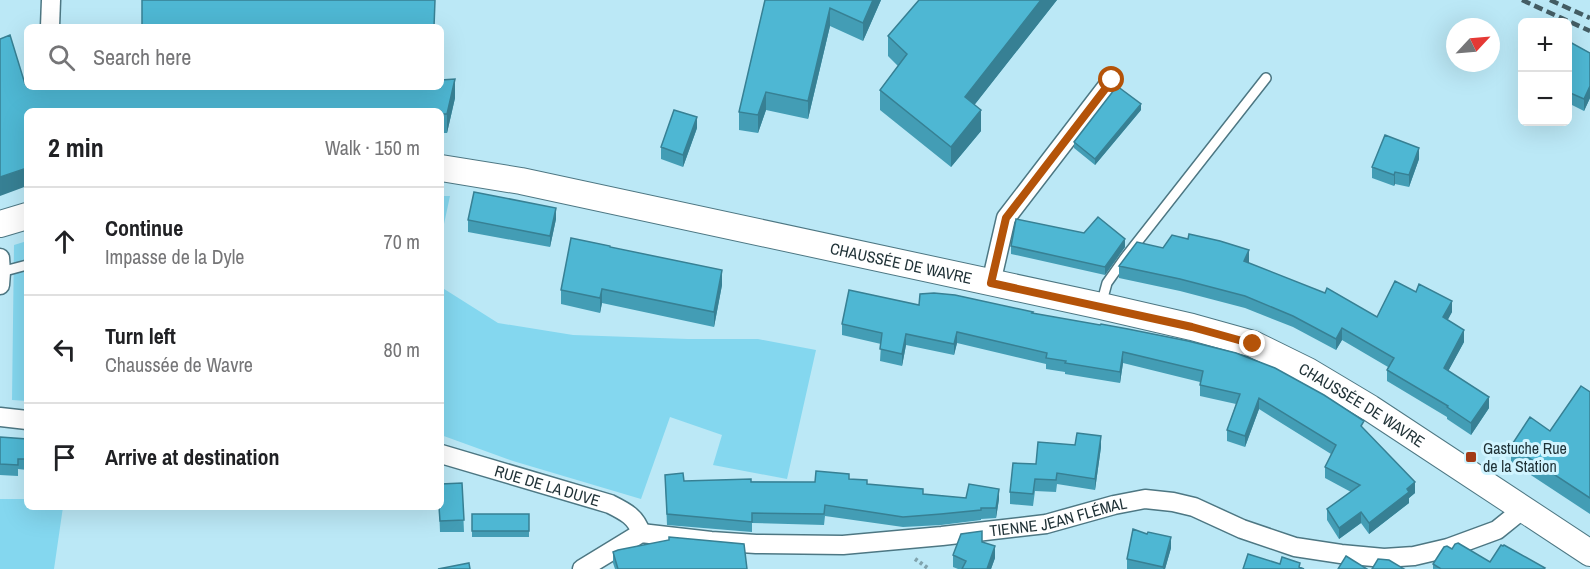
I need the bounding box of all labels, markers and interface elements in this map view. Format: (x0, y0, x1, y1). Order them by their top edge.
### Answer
north arrow (1446, 18, 1500, 72)
map controls (1518, 18, 1572, 126)
button: + (1518, 18, 1572, 72)
search box (24, 24, 444, 90)
icon: search (45, 41, 78, 74)
text: Search here (93, 42, 191, 72)
route start (1098, 66, 1124, 92)
button: − (1518, 72, 1572, 126)
text: 2 min (48, 130, 104, 165)
text: Walk · 150 m (325, 134, 420, 161)
text: Continue (105, 213, 183, 243)
icon: ahead (48, 225, 81, 258)
text: 70 m (384, 228, 420, 255)
street label: CHAUSSÉE DE WAVRE (828, 237, 974, 289)
text: Impasse de la Dyle (105, 243, 244, 270)
text: Turn left (105, 321, 176, 351)
route end (1239, 330, 1265, 356)
icon: left (48, 333, 81, 366)
text: 80 m (384, 336, 420, 363)
text: Chaussée de Wavre (105, 351, 253, 378)
street label: CHAUSSÉE DE WAVRE (1295, 357, 1429, 452)
place label: Gastuche Rue de la Station (1483, 437, 1567, 477)
icon: arrive (48, 441, 81, 474)
text: Arrive at destination (105, 442, 279, 472)
marker: Gastuche Rue de la Station (1464, 450, 1478, 464)
street label: RUE DE LA DUVE (492, 460, 603, 511)
street label: TIENNE JEAN FLÉMAL (988, 492, 1129, 541)

